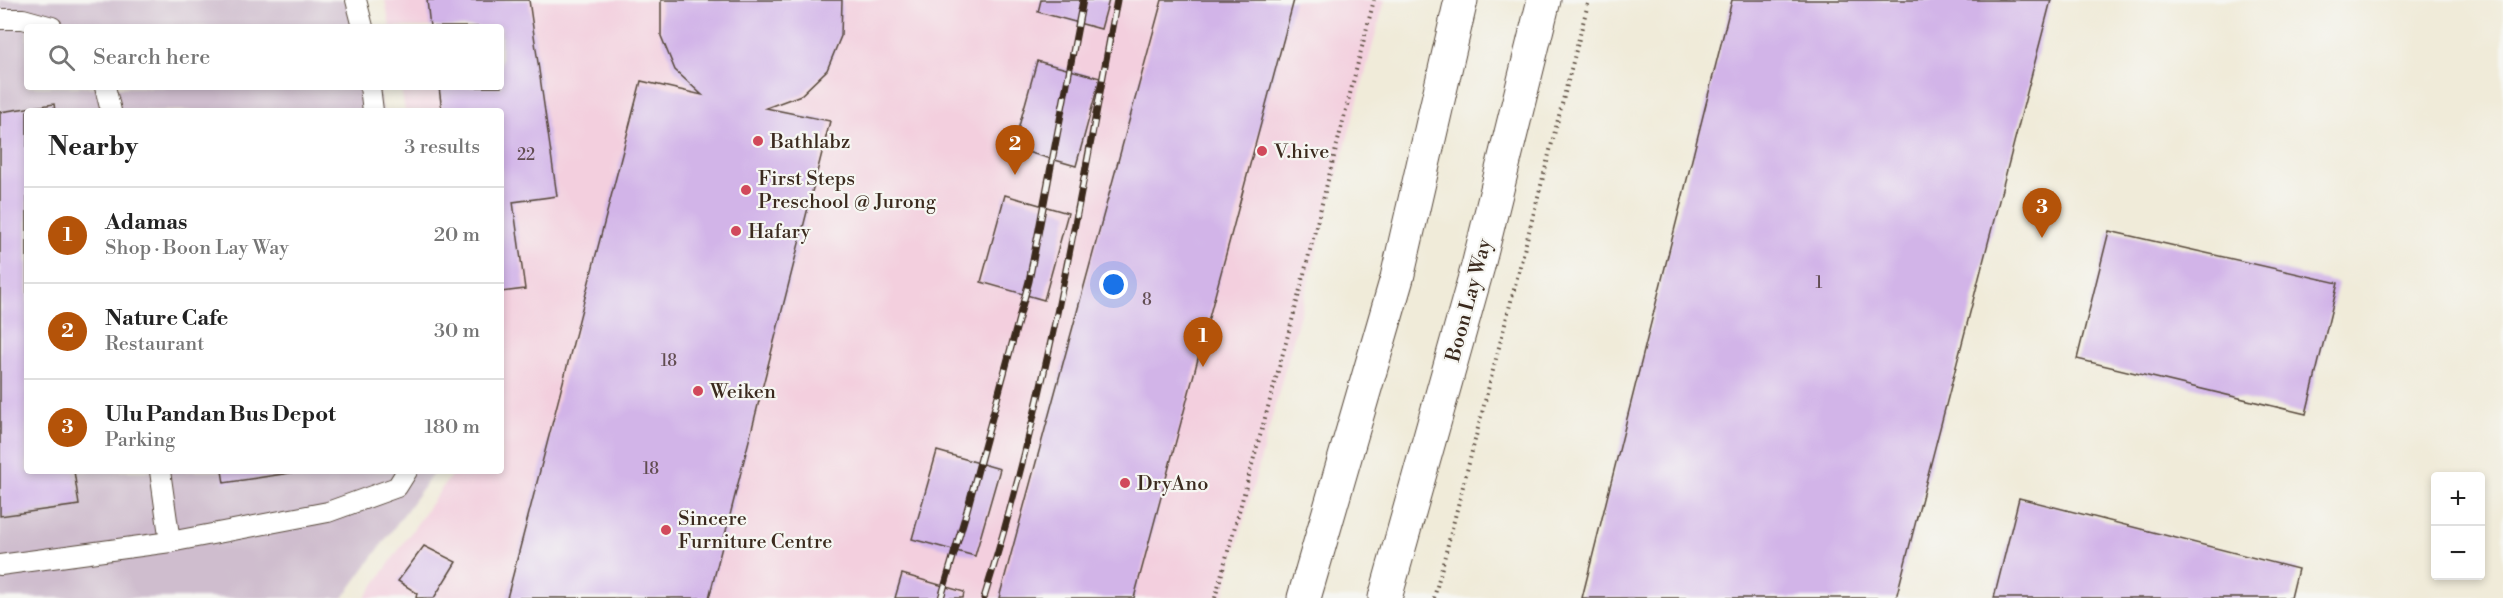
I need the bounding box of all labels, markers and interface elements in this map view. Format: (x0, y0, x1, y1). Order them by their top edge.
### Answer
search box (24, 24, 504, 90)
icon: search (45, 41, 78, 74)
text: Search here (93, 44, 210, 71)
pin: 2 (996, 126, 1034, 175)
place label: Bathlabz (769, 130, 850, 155)
text: Nearby (48, 131, 138, 163)
marker: Bathlabz (751, 134, 765, 148)
text: 3 results (404, 135, 480, 160)
place label: V.hive (1273, 140, 1329, 165)
marker: V.hive (1255, 144, 1269, 158)
house number: 22 (517, 145, 535, 165)
place label: First Steps Preschool @ Jurong (758, 167, 937, 215)
marker: First Steps Preschool @ Jurong (739, 183, 753, 197)
pin: 3 (2022, 188, 2062, 238)
text: Adamas (105, 209, 188, 236)
place label: Hafary (748, 220, 811, 245)
text: 1 (63, 223, 72, 248)
text: 20 m (434, 223, 480, 248)
marker: Hafary (729, 224, 743, 238)
text: Shop · Boon Lay Way (105, 236, 289, 261)
street label: Boon Lay Way (1441, 236, 1498, 366)
your location (1099, 270, 1128, 299)
house number: 1 (1816, 273, 1823, 293)
house number: 8 (1142, 290, 1152, 310)
text: Nature Cafe (105, 305, 228, 332)
pin: 1 (1184, 318, 1222, 367)
text: 2 (61, 319, 74, 344)
text: 30 m (434, 319, 480, 344)
text: Restaurant (105, 332, 204, 357)
house number: 18 (661, 351, 677, 371)
place label: Weiken (709, 380, 776, 405)
marker: Weiken (691, 384, 705, 398)
text: Ulu Pandan Bus Depot (105, 401, 336, 428)
text: 3 (61, 415, 74, 440)
text: 180 m (425, 415, 480, 440)
text: Parking (105, 428, 175, 453)
house number: 18 (643, 459, 659, 479)
place label: DryAno (1137, 472, 1209, 497)
map controls (2431, 472, 2485, 580)
button: + (2431, 472, 2485, 526)
marker: DryAno (1118, 476, 1132, 490)
place label: Sincere Furniture Centre (678, 507, 832, 555)
marker: Sincere Furniture Centre (659, 523, 673, 537)
button: − (2431, 526, 2485, 580)

